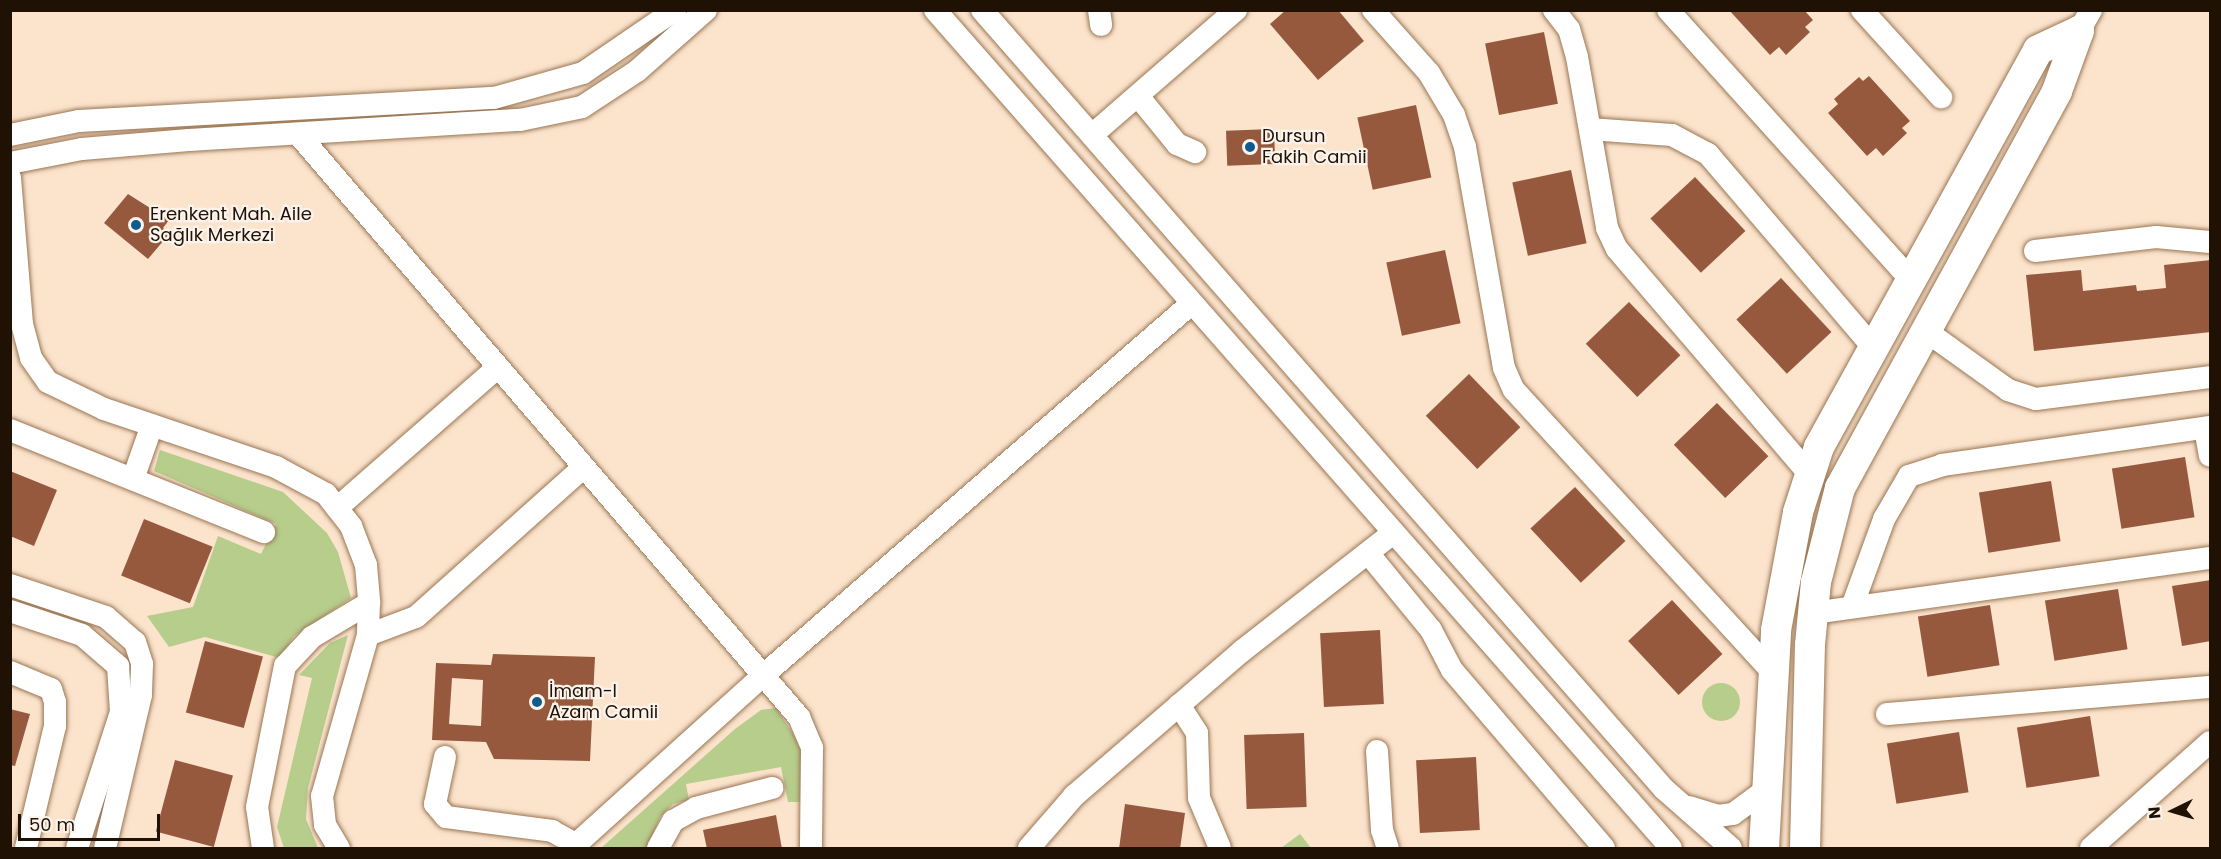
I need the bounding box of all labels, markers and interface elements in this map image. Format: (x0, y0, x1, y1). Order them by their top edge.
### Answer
place label: Dursun Fakih Camii (1262, 126, 1367, 168)
marker: Dursun Fakih Camii (1243, 140, 1257, 154)
place label: Erenkent Mah. Aile Sağlık Merkezi (150, 204, 312, 246)
marker: Erenkent Mah. Aile Sağlık Merkezi (127, 216, 145, 234)
place label: İmam-I Azam Camii (549, 681, 658, 724)
marker: İmam-I Azam Camii (530, 695, 544, 709)
north arrow (2143, 781, 2203, 841)
scale bar (21, 802, 164, 840)
text: N (2143, 806, 2167, 820)
text: 50 m (29, 812, 75, 837)

